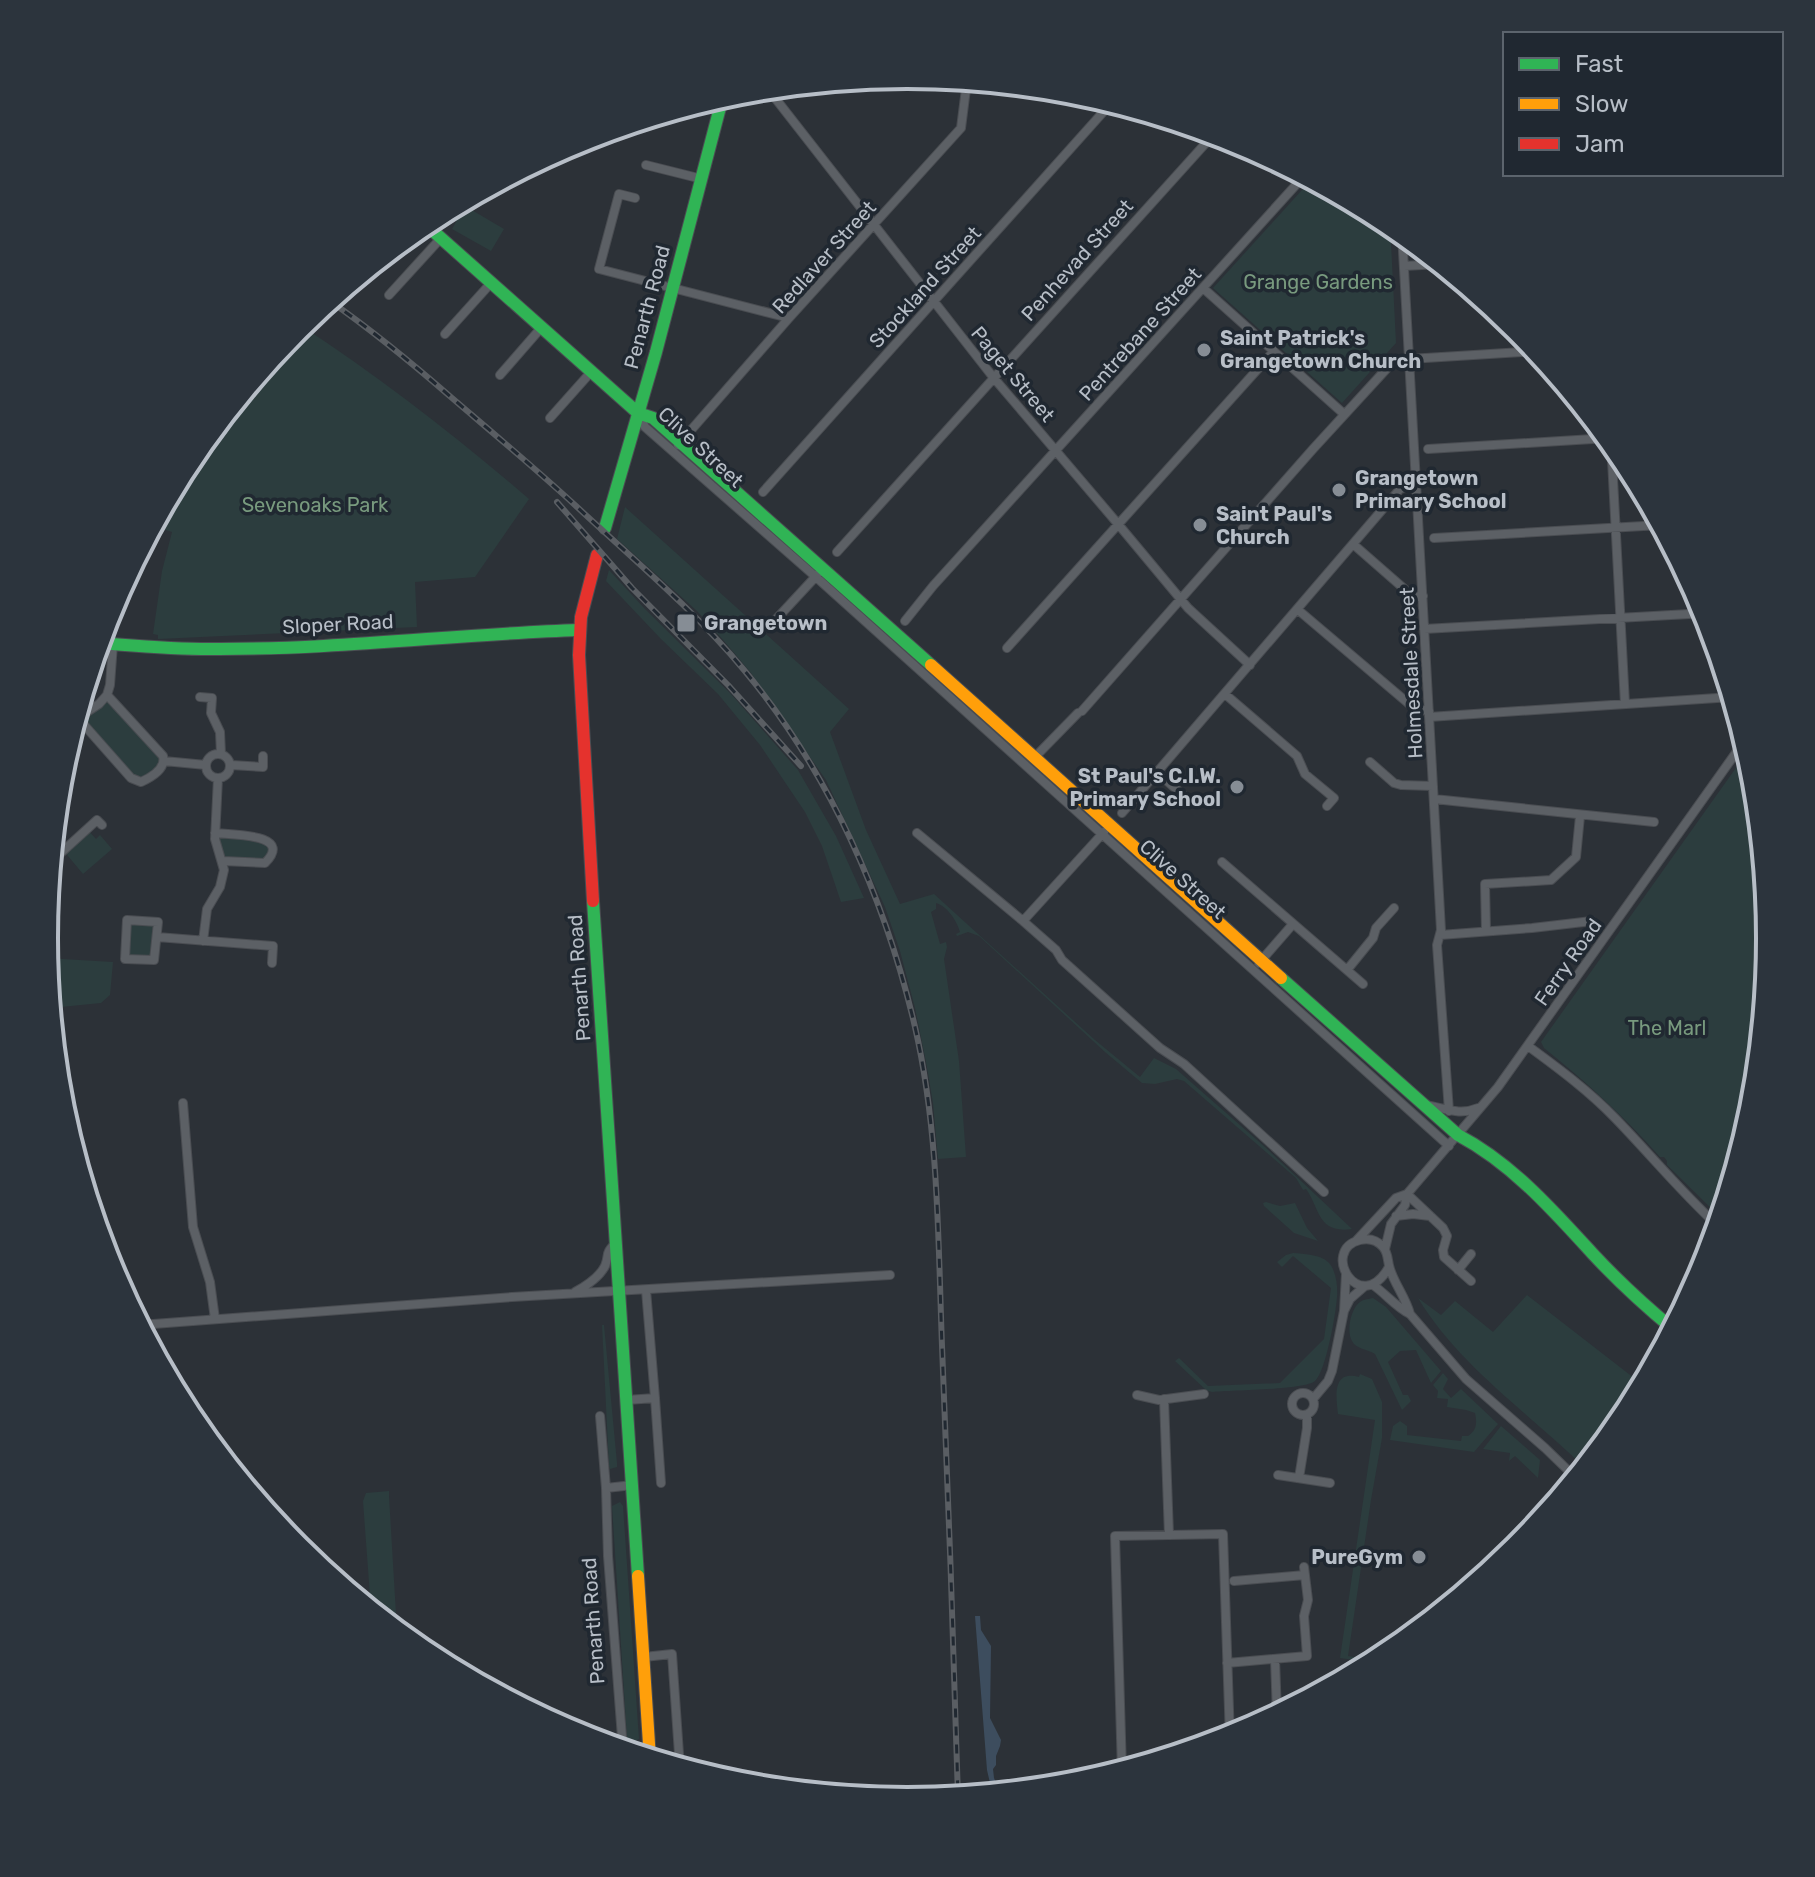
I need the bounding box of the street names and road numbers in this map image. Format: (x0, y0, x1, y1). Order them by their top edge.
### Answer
street label: Penhevad Street (1016, 194, 1138, 326)
street label: Redlaver Street (767, 196, 881, 318)
street label: Stockland Street (864, 221, 986, 353)
street label: Penarth Road (619, 243, 675, 371)
street label: Pentrebane Street (1074, 262, 1206, 406)
street label: Paget Street (966, 321, 1060, 427)
street label: Clive Street (653, 402, 749, 493)
street label: Holmesdale Street (1395, 587, 1427, 759)
street label: Sloper Road (282, 609, 394, 639)
street label: Clive Street (1135, 834, 1231, 924)
street label: Penarth Road (563, 914, 595, 1042)
street label: Ferry Road (1529, 914, 1607, 1010)
street label: Penarth Road (577, 1557, 609, 1685)

